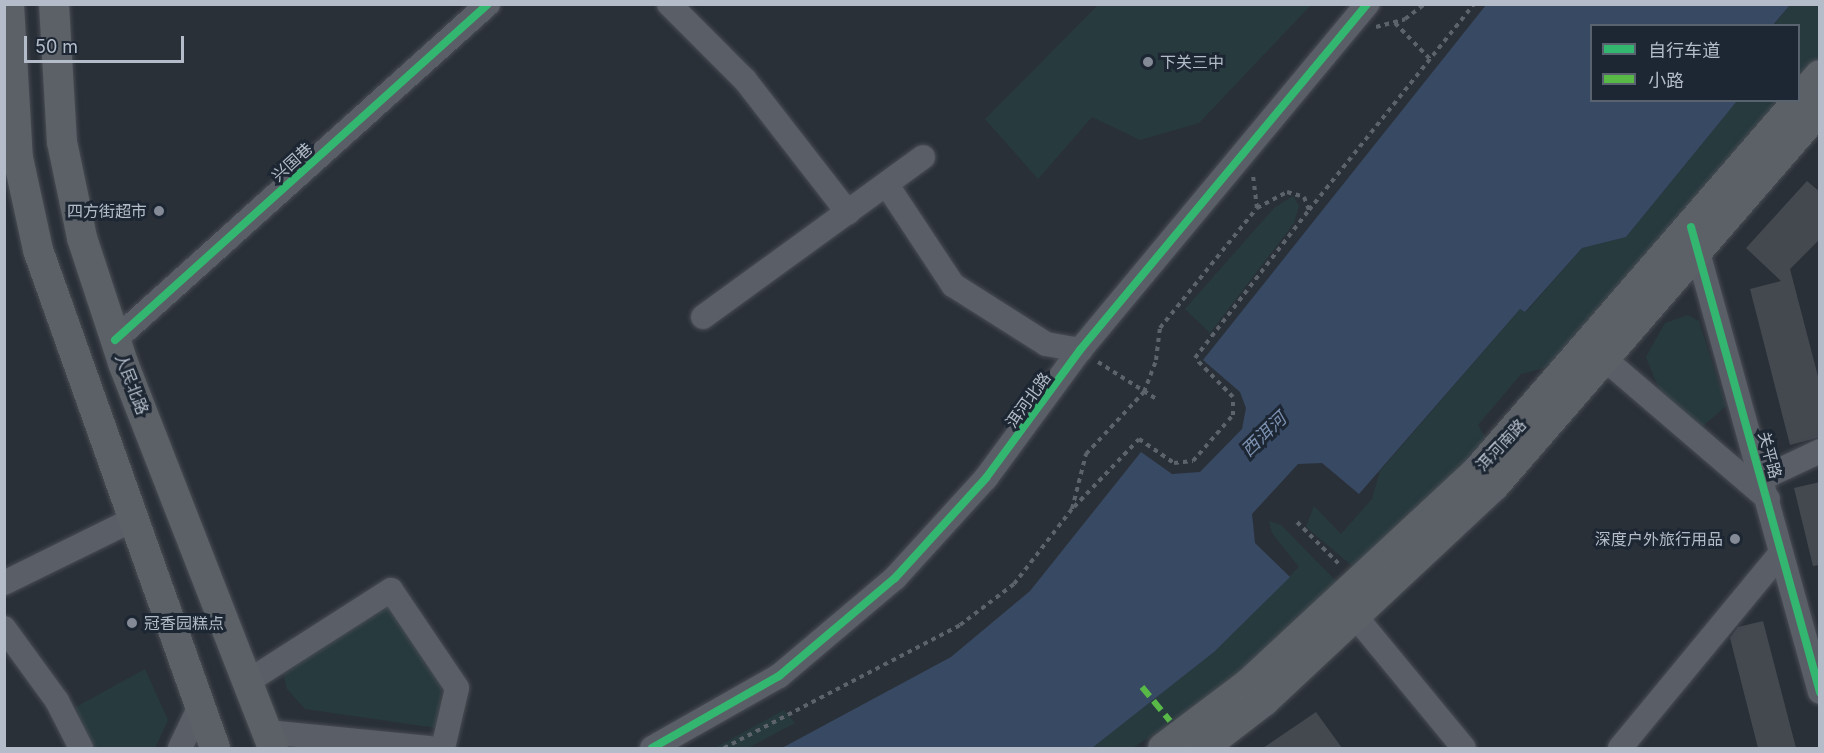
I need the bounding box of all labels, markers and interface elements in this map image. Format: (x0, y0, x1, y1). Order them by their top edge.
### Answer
scale bar (27, 24, 188, 62)
legend (1590, 24, 1800, 102)
text: 50 m (35, 36, 78, 57)
text: 自行车道 (1648, 40, 1720, 61)
place label: 下关三中 (1160, 52, 1224, 72)
marker: 下关三中 (1141, 55, 1155, 69)
text: 小路 (1648, 70, 1684, 91)
street label: 兴国巷 (268, 139, 316, 185)
place label: 四方街超市 (67, 201, 147, 221)
marker: 四方街超市 (152, 204, 166, 218)
street label: 人民北路 (112, 351, 152, 417)
street label: 洱河北路 (1001, 368, 1055, 432)
water label: 西洱河 (1237, 408, 1291, 462)
street label: 洱河南路 (1472, 415, 1530, 475)
street label: 关平路 (1755, 429, 1785, 481)
place label: 深度户外旅行用品 (1595, 529, 1723, 549)
marker: 深度户外旅行用品 (1728, 532, 1742, 546)
place label: 冠香园糕点 (144, 613, 224, 633)
marker: 冠香园糕点 (125, 616, 139, 630)

